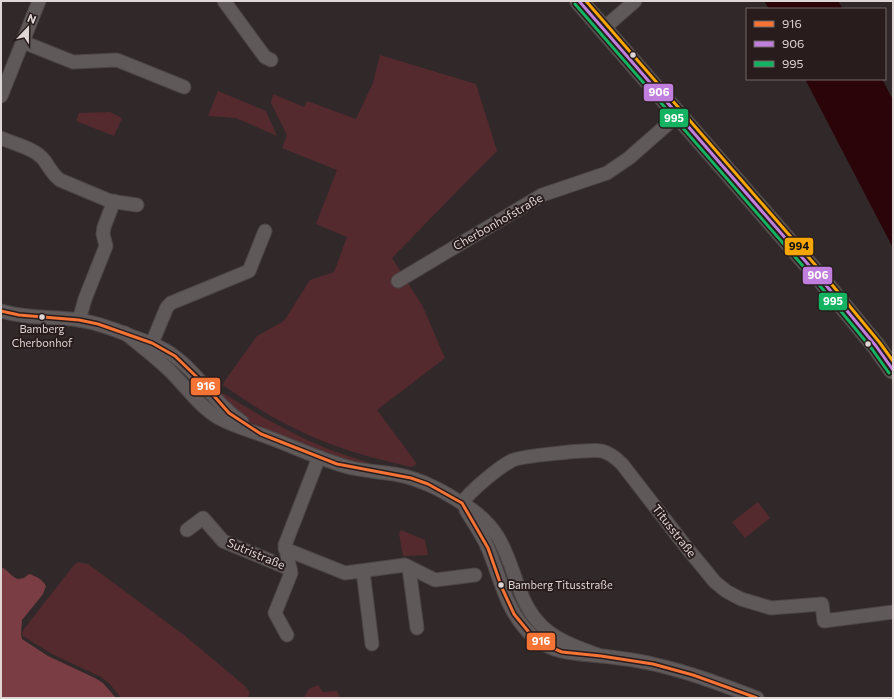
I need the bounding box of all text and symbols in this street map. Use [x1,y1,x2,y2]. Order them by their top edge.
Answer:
north arrow [8,8,48,48]
legend [746,8,886,80]
text: N [26,11,38,26]
text: 916 [782,16,802,30]
text: 906 [782,36,804,50]
unlabelled marker [628,50,638,60]
text: 995 [782,56,804,70]
line badge: 906 [643,83,674,102]
text: 906 [649,85,670,98]
line badge: 995 [659,108,689,128]
text: 995 [664,111,684,124]
street label: Cherbonhofstraße [450,190,545,252]
line badge: 994 [784,237,814,256]
text: 994 [789,239,809,252]
line badge: 906 [802,266,833,285]
text: 906 [808,268,829,281]
line badge: 995 [818,292,848,311]
text: 995 [823,294,843,307]
marker: Bamberg Cherbonhof [37,312,47,322]
place label: Bamberg Cherbonhof [12,322,73,349]
unlabelled marker [863,339,873,349]
line badge: 916 [190,377,221,396]
text: 916 [197,379,215,392]
street label: Titusstraße [650,501,700,559]
street label: Sutristraße [225,535,287,572]
place label: Bamberg Titusstraße [508,578,613,591]
marker: Bamberg Titusstraße [496,580,506,590]
line badge: 916 [526,632,556,651]
text: 916 [532,634,550,647]

